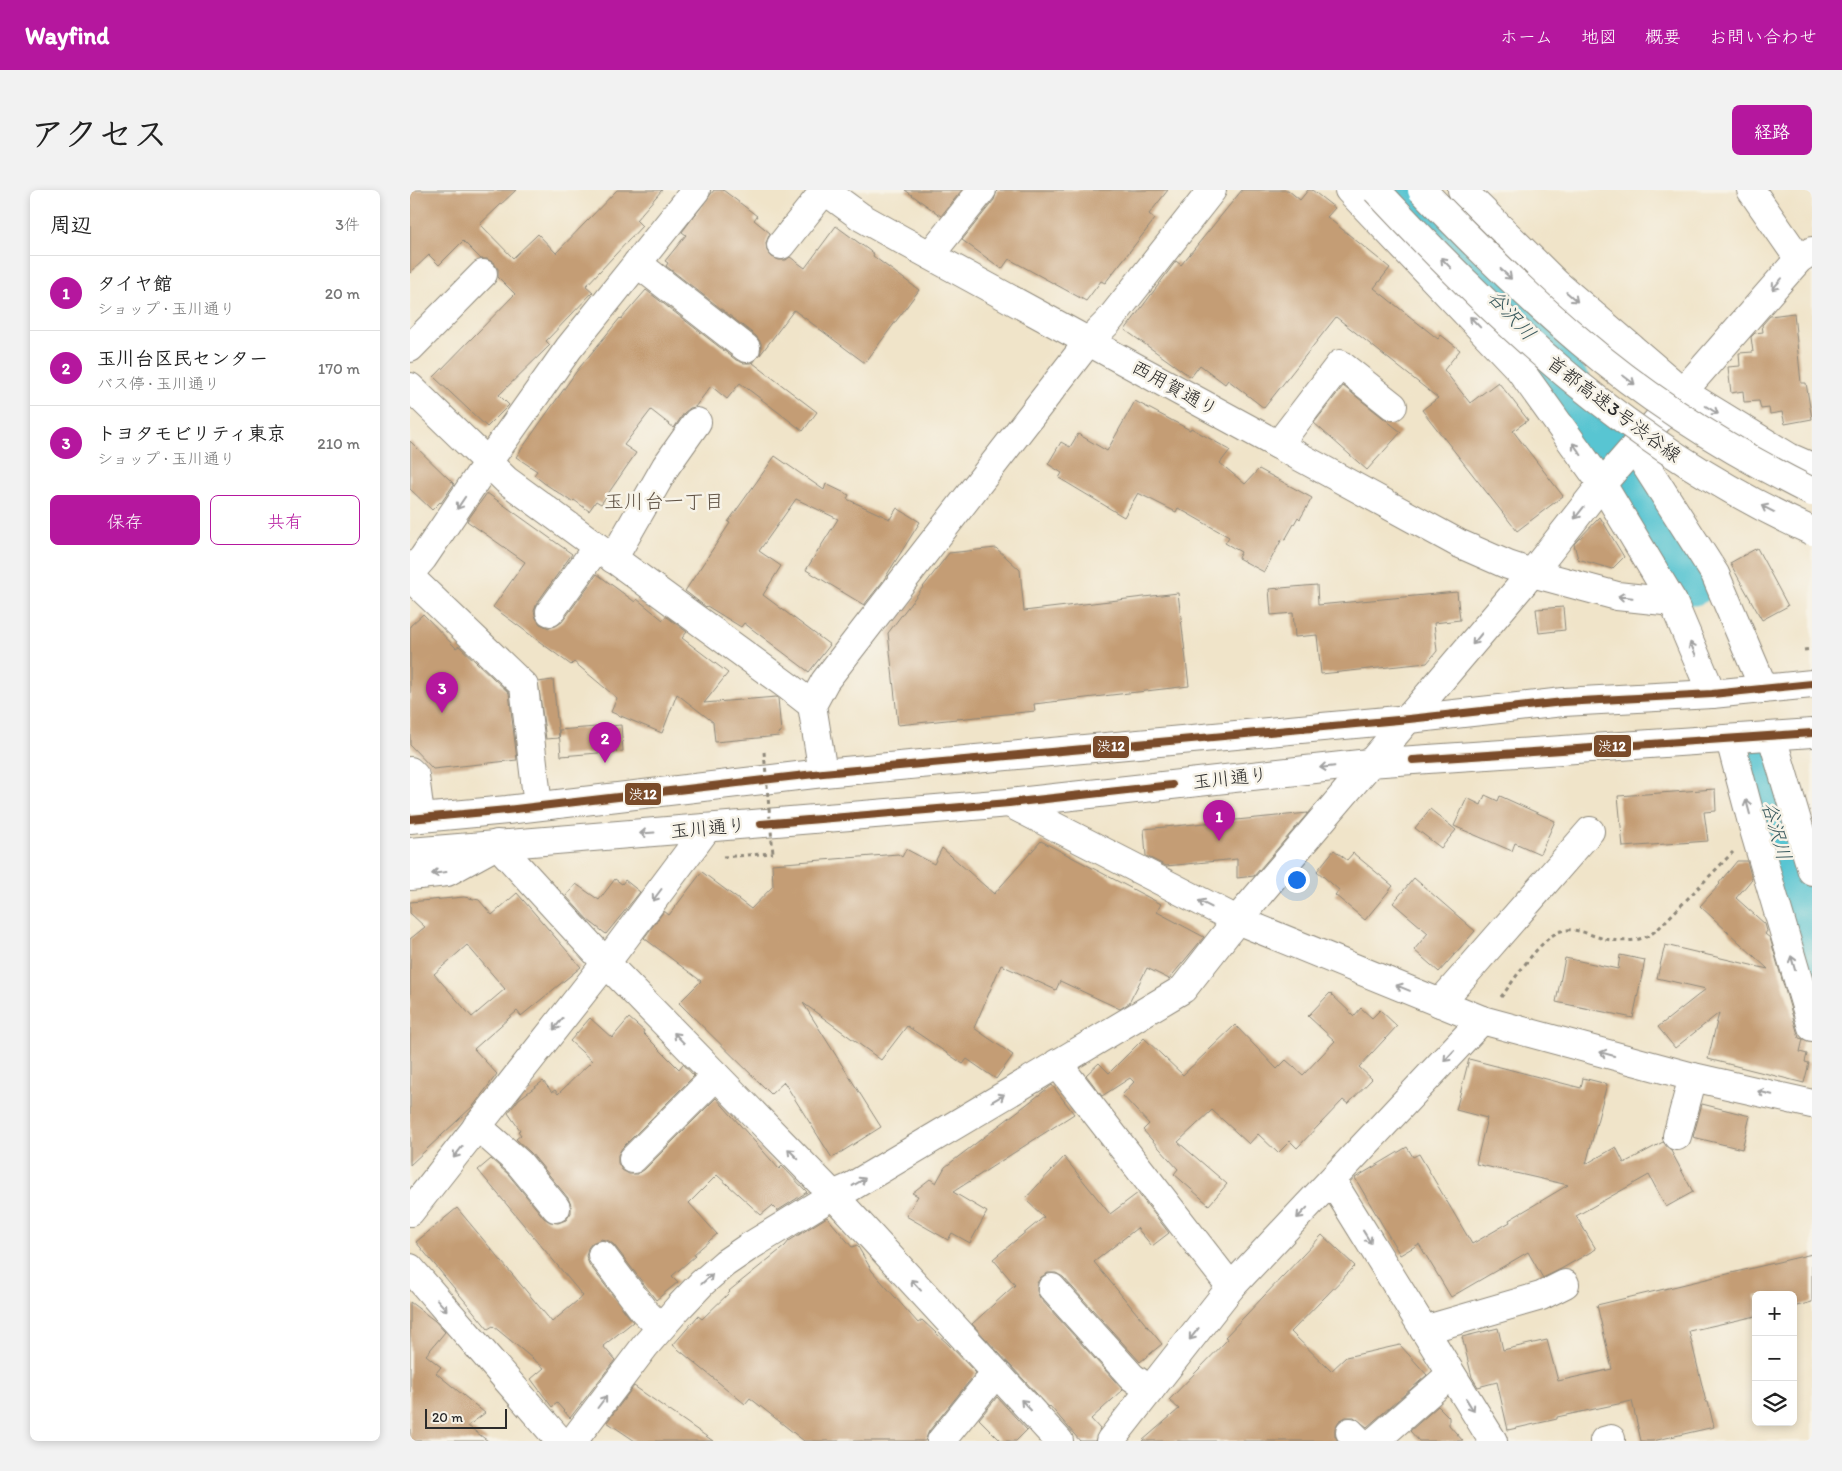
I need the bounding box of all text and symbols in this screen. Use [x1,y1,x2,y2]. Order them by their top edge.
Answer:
text: Wayfind [25,21,109,50]
text: ホーム [1500,26,1553,48]
text: 地図 [1581,26,1617,48]
text: 概要 [1645,26,1681,48]
text: お問い合わせ [1709,26,1817,48]
button: 経路 [1732,105,1812,155]
text: アクセス [30,113,168,155]
text: 周辺 [50,212,92,237]
text: 3件 [335,215,360,234]
one-way arrow [1440,257,1452,270]
one-way arrow [1500,268,1512,280]
text: タイヤ館 [97,272,172,295]
one-way arrow [1771,277,1783,290]
text: 1 [62,284,70,303]
text: 20 m [325,284,360,303]
water label: 谷沢川 [1483,285,1541,345]
one-way arrow [1565,291,1578,302]
text: ショップ · 玉川通り [97,299,235,318]
one-way arrow [1469,316,1481,329]
text: 玉川台区民センター [97,347,268,370]
street label: 首都高速3号渋谷線 [1542,351,1686,467]
street label: 西用賀通り [1128,355,1222,421]
text: 2 [62,359,70,378]
text: 170 m [318,359,360,378]
text: バス停 · 玉川通り [97,374,220,393]
one-way arrow [1622,375,1636,385]
one-way arrow [1705,404,1719,415]
text: トヨタモビリティ東京 [97,422,286,445]
text: 3 [62,434,70,453]
text: 210 m [317,434,360,453]
one-way arrow [1572,442,1582,456]
text: ショップ · 玉川通り [97,449,235,468]
district label: 玉川台一丁目 [604,489,724,513]
button: 保存 [50,495,200,545]
button: 共有 [210,495,360,545]
one-way arrow [456,495,466,509]
one-way arrow [1761,504,1776,513]
one-way arrow [1574,506,1585,519]
one-way arrow [1617,592,1633,602]
one-way arrow [1471,632,1482,645]
one-way arrow [1688,642,1698,657]
pin: 3 [426,672,458,713]
pin: 2 [589,722,621,763]
line badge: 渋12 [1593,734,1632,758]
line badge: 渋12 [1092,735,1130,759]
text: 渋12 [1097,738,1126,755]
text: 渋12 [1598,738,1627,755]
one-way arrow [1319,762,1335,772]
street label: 玉川通り [1191,763,1269,793]
line badge: 渋12 [624,782,662,806]
text: 渋12 [629,786,658,803]
water label: 谷沢川 [1757,799,1797,863]
pin: 1 [1203,800,1235,841]
one-way arrow [1743,800,1752,816]
street label: 玉川通り [669,813,747,843]
one-way arrow [639,828,655,837]
your location [1284,867,1310,893]
one-way arrow [432,868,448,878]
one-way arrow [652,888,662,902]
one-way arrow [1198,899,1213,908]
one-way arrow [1788,956,1798,972]
one-way arrow [1396,983,1411,992]
one-way arrow [553,1017,564,1030]
one-way arrow [673,1032,685,1045]
one-way arrow [1599,1048,1615,1058]
one-way arrow [1443,1049,1455,1062]
one-way arrow [1757,1088,1773,1097]
one-way arrow [990,1093,1004,1103]
one-way arrow [452,1145,463,1158]
one-way arrow [787,1148,799,1160]
one-way arrow [851,1177,865,1187]
one-way arrow [1296,1206,1308,1219]
one-way arrow [1362,1230,1372,1244]
one-way arrow [701,1273,714,1284]
one-way arrow [910,1279,922,1292]
map controls [1752,1291,1797,1426]
button: + [1752,1291,1797,1336]
one-way arrow [436,1298,448,1311]
one-way arrow [1189,1327,1199,1341]
button: − [1752,1336,1797,1381]
button: layers [1752,1381,1797,1426]
one-way arrow [597,1395,607,1409]
one-way arrow [1466,1398,1476,1412]
one-way arrow [1020,1399,1031,1412]
scale bar [425,1406,508,1429]
text: 20 m [432,1409,463,1426]

